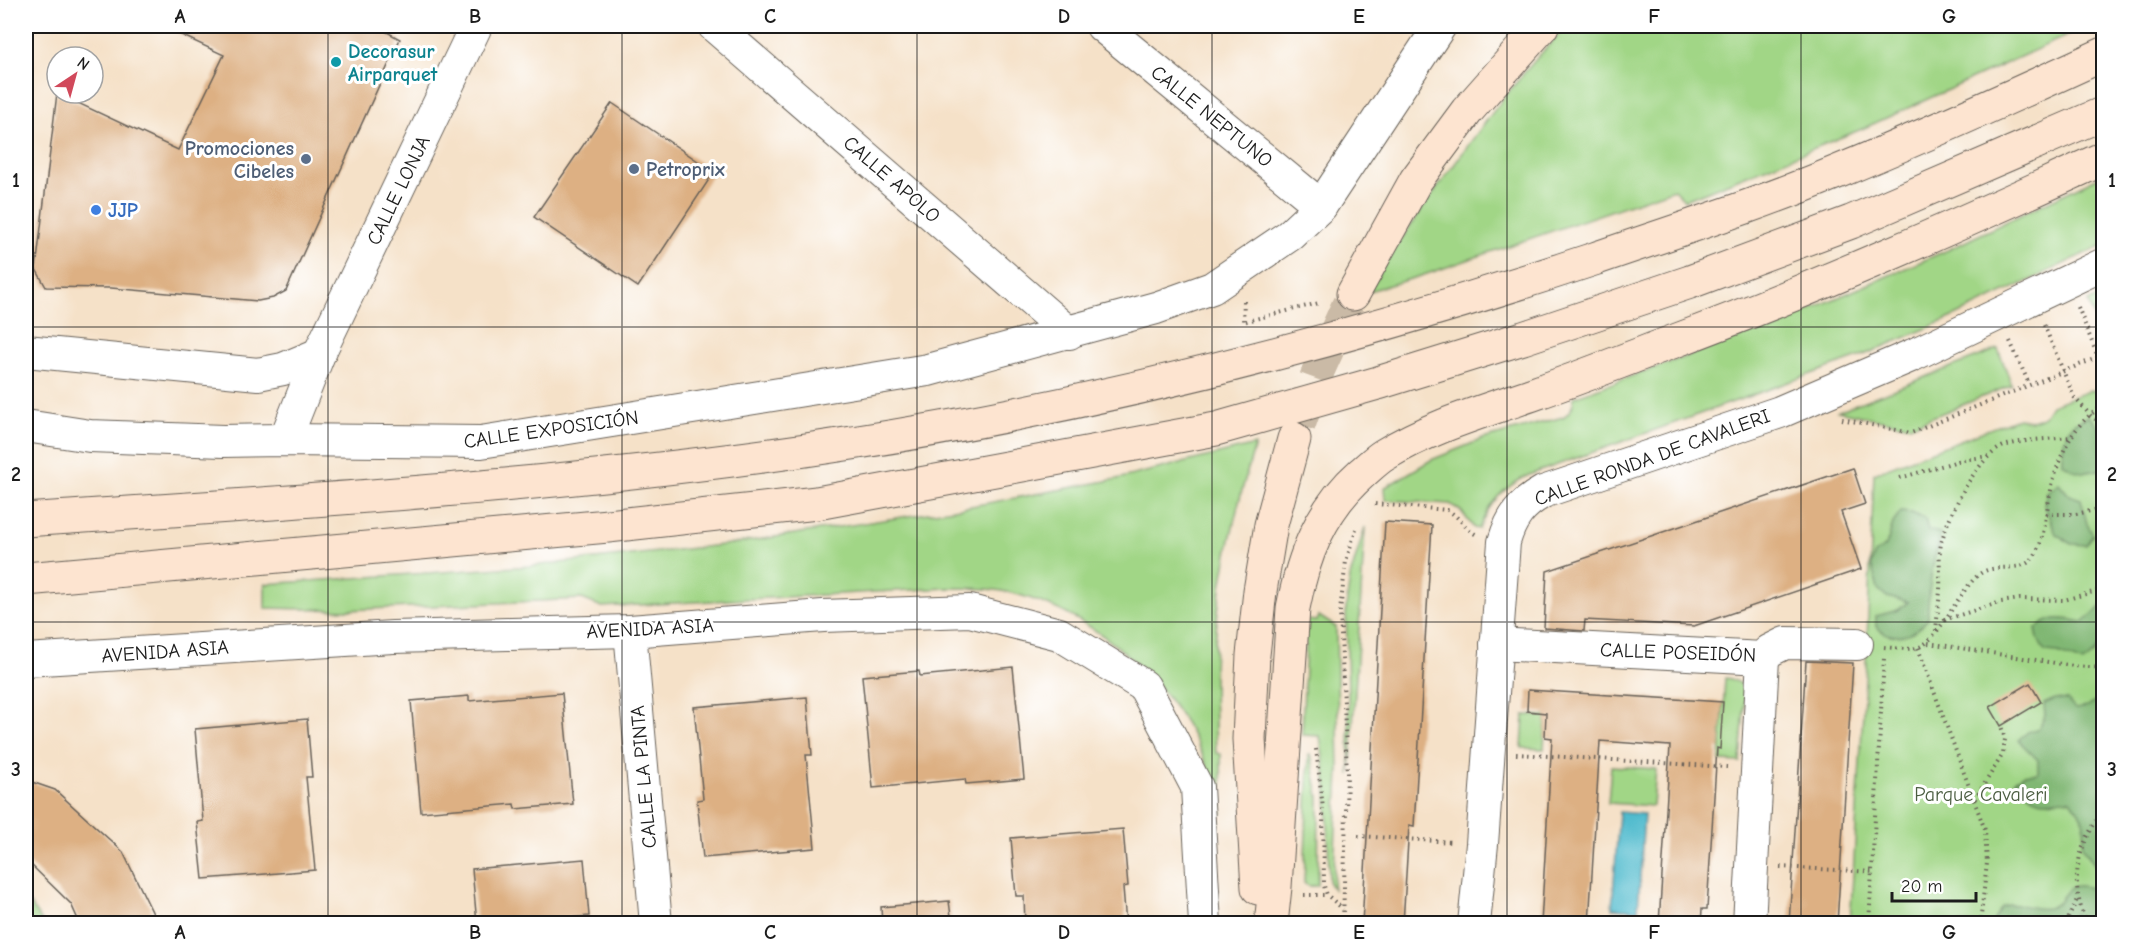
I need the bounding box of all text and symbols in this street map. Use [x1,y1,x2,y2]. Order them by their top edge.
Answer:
text: A [174,5,186,28]
text: B [469,5,481,28]
text: C [764,5,776,28]
text: D [1058,5,1070,28]
text: E [1353,5,1365,28]
text: F [1648,5,1660,28]
text: G [1942,5,1956,28]
place label: Decorasur Airparquet [348,40,438,86]
north arrow [45,45,105,105]
text: N [74,53,93,74]
marker: Decorasur Airparquet [329,55,343,69]
street label: CALLE NEPTUNO [1146,60,1277,172]
street label: CALLE LONJA [362,131,435,249]
street label: CALLE APOLO [839,131,945,228]
place label: Promociones Cibeles [185,137,294,183]
marker: Promociones Cibeles [299,152,313,166]
place label: Petroprix [646,158,725,181]
marker: Petroprix [627,162,641,176]
text: 1 [12,169,20,192]
text: 1 [2108,169,2116,192]
place label: JJP [108,199,138,222]
marker: JJP [89,203,103,217]
street label: CALLE RONDA DE CAVALERI [1531,404,1773,511]
street label: CALLE EXPOSICIÓN [462,405,640,453]
text: 2 [11,463,21,486]
text: 2 [2107,463,2117,486]
street label: AVENIDA ASIA [586,614,715,643]
street label: AVENIDA ASIA [101,636,230,667]
street label: CALLE POSEIDÓN [1600,637,1756,667]
street label: CALLE LA PINTA [626,704,661,849]
text: 3 [11,758,21,781]
text: 3 [2107,758,2117,781]
park label: Parque Cavaleri [1914,783,2048,806]
scale bar [1892,865,1976,903]
text: 20 m [1901,876,1942,897]
text: A [174,921,186,944]
text: B [469,921,481,944]
text: C [764,921,776,944]
text: D [1058,921,1070,944]
text: E [1353,921,1365,944]
text: F [1648,921,1660,944]
text: G [1942,921,1956,944]

